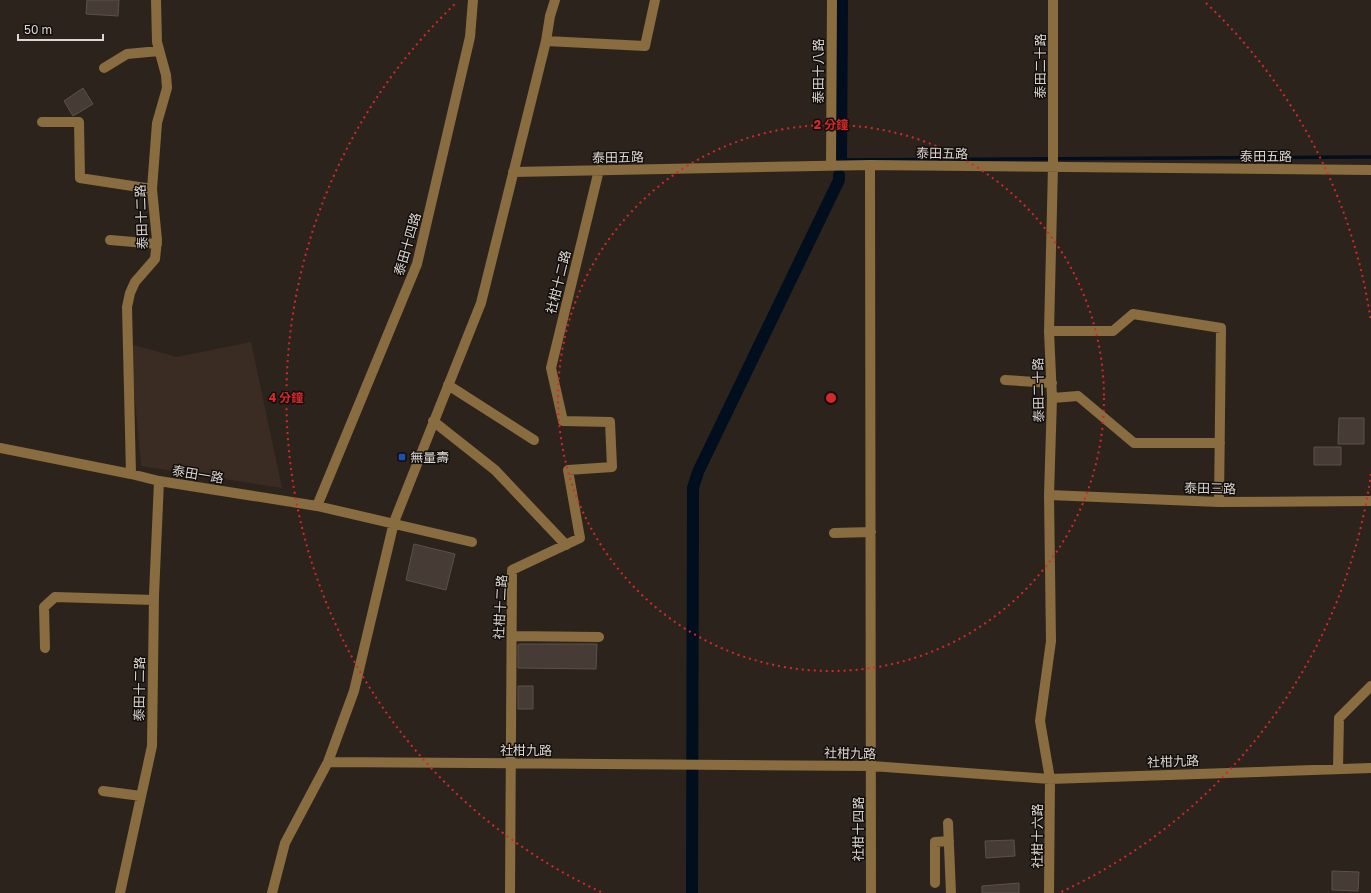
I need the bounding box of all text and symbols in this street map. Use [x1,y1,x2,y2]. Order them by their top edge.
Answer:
scale bar [18,16,103,42]
text: 50 m [24,22,52,37]
street label: 泰田二十路 [1032,33,1048,99]
street label: 泰田十八路 [810,38,826,104]
text: 2 分鐘 [814,117,848,132]
street label: 泰田五路 [916,145,968,161]
street label: 泰田五路 [1240,148,1292,164]
street label: 泰田五路 [592,149,644,165]
street label: 泰田十二路 [132,184,150,250]
street label: 泰田十四路 [390,211,424,277]
street label: 社柑十二路 [542,249,574,315]
street label: 泰田二十路 [1029,357,1047,423]
text: 4 分鐘 [269,390,303,405]
centre of rings [824,391,838,405]
place label: 無量壽 [410,449,449,465]
marker: 無量壽 [397,452,407,462]
street label: 泰田一路 [171,462,225,486]
street label: 泰田三路 [1184,480,1236,496]
street label: 社柑十二路 [490,574,510,640]
street label: 泰田十二路 [130,656,148,722]
street label: 社柑九路 [500,742,552,758]
street label: 社柑九路 [824,745,876,761]
street label: 社柑九路 [1147,752,1199,770]
street label: 社柑十四路 [850,796,866,862]
street label: 社柑十六路 [1029,803,1045,869]

